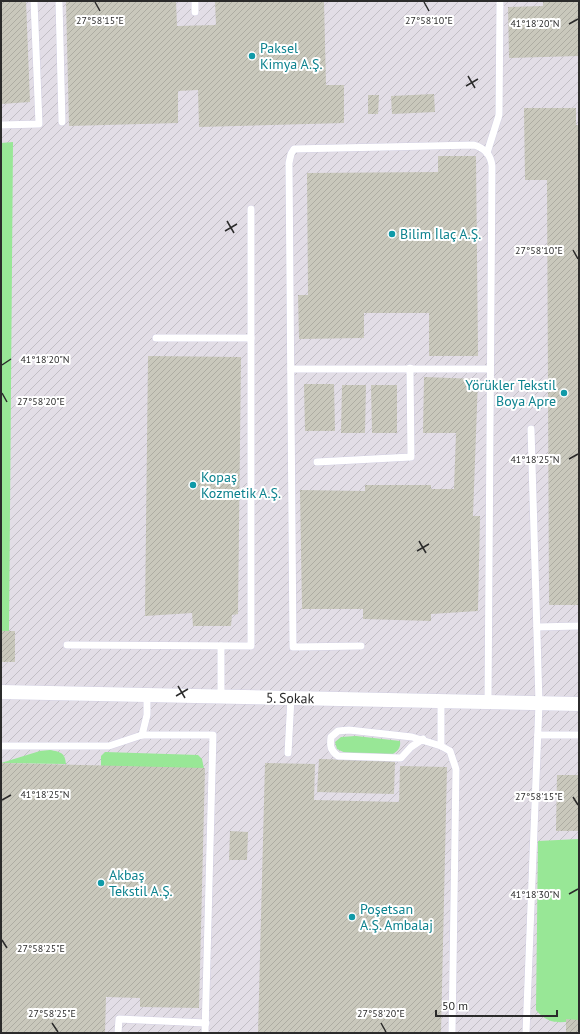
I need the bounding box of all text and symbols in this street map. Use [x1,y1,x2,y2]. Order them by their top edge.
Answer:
text: 27°58'15"E [76,14,124,27]
text: 27°58'10"E [405,14,453,27]
text: 41°18'20"N [510,17,560,30]
place label: Paksel Kimya A.Ş. [260,39,322,73]
marker: Paksel Kimya A.Ş. [247,51,257,61]
place label: Bilim İlaç A.Ş. [400,225,481,243]
marker: Bilim İlaç A.Ş. [387,229,397,239]
text: 27°58'10"E [515,244,563,257]
text: 41°18'20"N [20,353,70,366]
place label: Yörükler Tekstil Boya Apre [465,376,556,410]
marker: Yörükler Tekstil Boya Apre [559,388,569,398]
text: 27°58'20"E [17,395,65,408]
text: 41°18'25"N [510,453,560,466]
place label: Kopaş Kozmetik A.Ş. [201,468,281,502]
marker: Kopaş Kozmetik A.Ş. [188,480,198,490]
street label: 5. Sokak [266,689,315,707]
text: 41°18'25"N [20,788,70,801]
text: 27°58'15"E [515,790,563,803]
place label: Akbaş Tekstil A.Ş. [109,866,173,900]
marker: Akbaş Tekstil A.Ş. [96,878,106,888]
text: 41°18'30"N [510,888,560,901]
place label: Poşetsan A.Ş. Ambalaj [360,900,433,934]
marker: Poşetsan A.Ş. Ambalaj [347,912,357,922]
text: 27°58'25"E [17,942,65,955]
scale bar [436,992,557,1018]
text: 50 m [442,998,468,1013]
text: 27°58'25"E [28,1007,76,1020]
text: 27°58'20"E [357,1007,405,1020]

